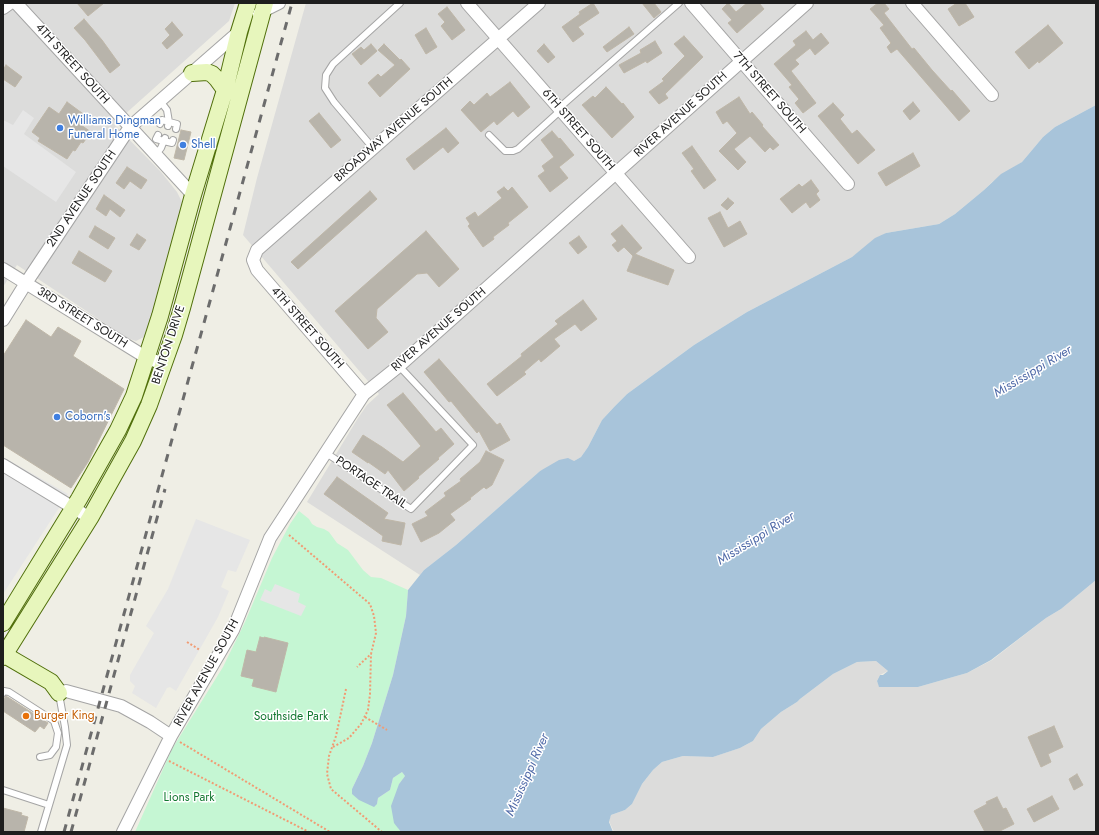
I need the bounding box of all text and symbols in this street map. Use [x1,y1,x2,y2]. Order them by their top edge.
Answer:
street label: 4TH STREET SOUTH [32,21,112,107]
street label: 7TH STREET SOUTH [730,49,808,137]
street label: RIVER AVENUE SOUTH [631,69,731,161]
street label: BROADWAY AVENUE SOUTH [332,75,456,185]
street label: 6TH STREET SOUTH [539,86,617,174]
place label: Williams Dingman Funeral Home [68,114,161,142]
marker: Williams Dingman Funeral Home [55,123,65,133]
place label: Shell [191,138,216,152]
marker: Shell [178,140,188,150]
street label: 2ND AVENUE SOUTH [44,148,120,250]
street label: 3RD STREET SOUTH [34,284,130,352]
street label: 4TH STREET SOUTH [268,284,346,372]
street label: RIVER AVENUE SOUTH [389,285,489,375]
street label: BENTON DRIVE [149,304,189,386]
water label: Mississippi River [991,343,1075,401]
place label: Coborn's [65,410,110,424]
marker: Coborn's [52,412,62,422]
street label: PORTAGE TRAIL [333,454,409,512]
water label: Mississippi River [714,509,798,569]
street label: RIVER AVENUE SOUTH [171,617,243,729]
place label: Burger King [34,709,95,723]
park label: Southside Park [254,710,328,724]
marker: Burger King [21,711,31,721]
water label: Mississippi River [503,731,553,819]
park label: Lions Park [163,791,215,805]

